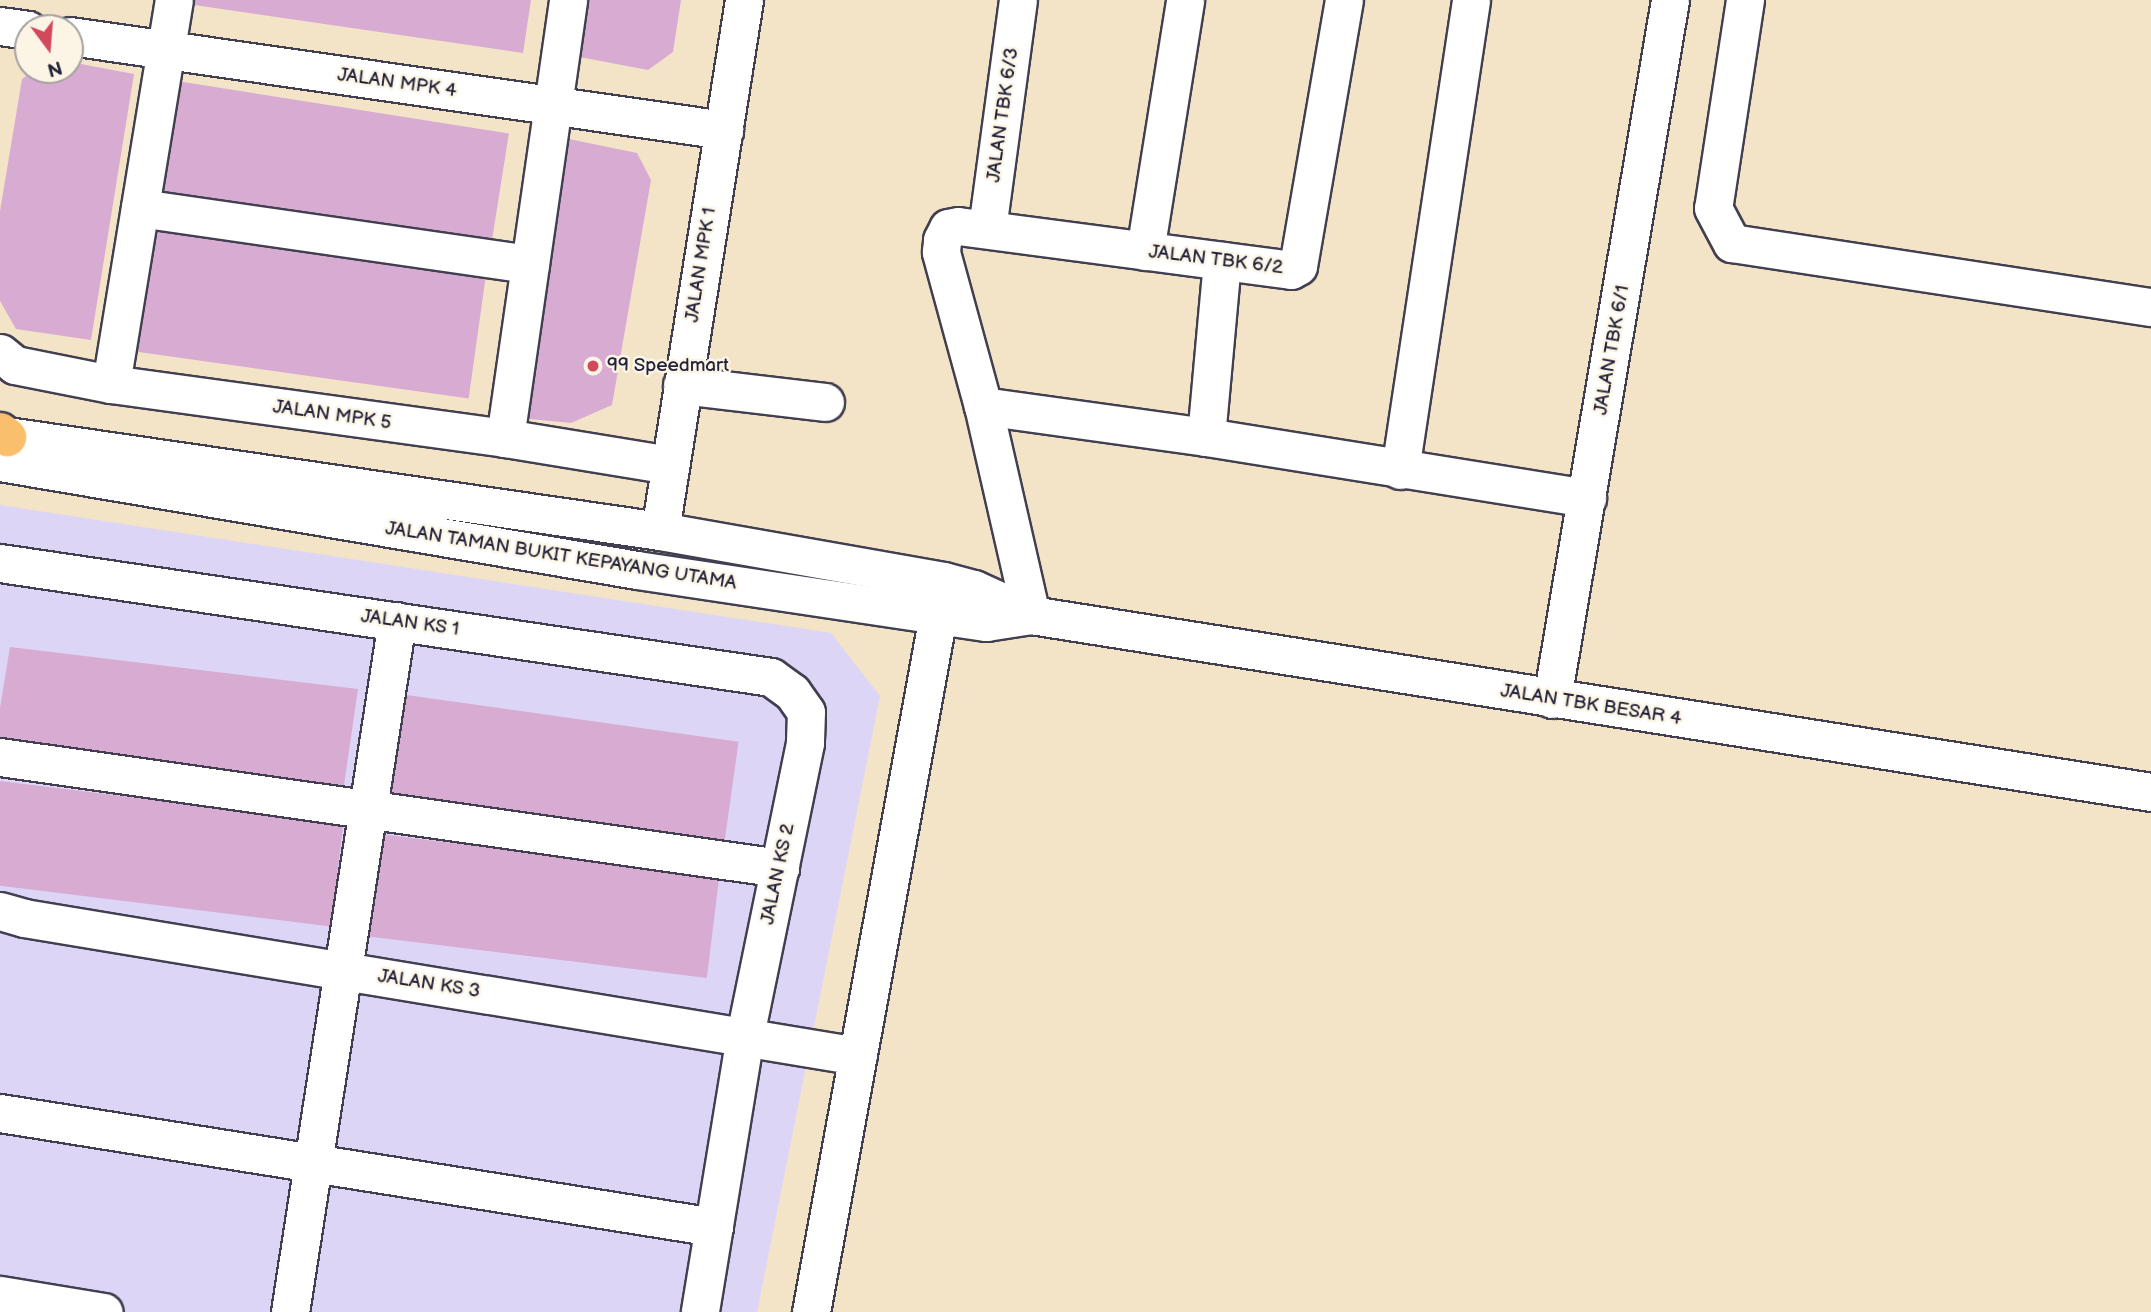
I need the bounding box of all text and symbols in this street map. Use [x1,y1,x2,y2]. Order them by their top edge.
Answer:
north arrow [14,14,84,84]
street label: JALAN TBK 6/3 [982,46,1024,184]
text: N [44,55,64,81]
street label: JALAN MPK 4 [336,63,458,103]
street label: JALAN MPK 1 [681,206,721,324]
street label: JALAN TBK 6/2 [1147,240,1285,280]
street label: JALAN TBK 6/1 [1589,283,1635,417]
place label: 99 Speedmart [607,355,729,377]
marker: 99 Speedmart [585,358,601,374]
street label: JALAN MPK 5 [271,395,393,435]
street label: JALAN TAMAN BUKIT KEPAYANG UTAMA [384,517,738,595]
street label: JALAN KS 1 [359,605,461,641]
street label: JALAN TBK BESAR 4 [1499,679,1683,731]
street label: JALAN KS 2 [756,821,800,927]
street label: JALAN KS 3 [376,965,482,1003]

